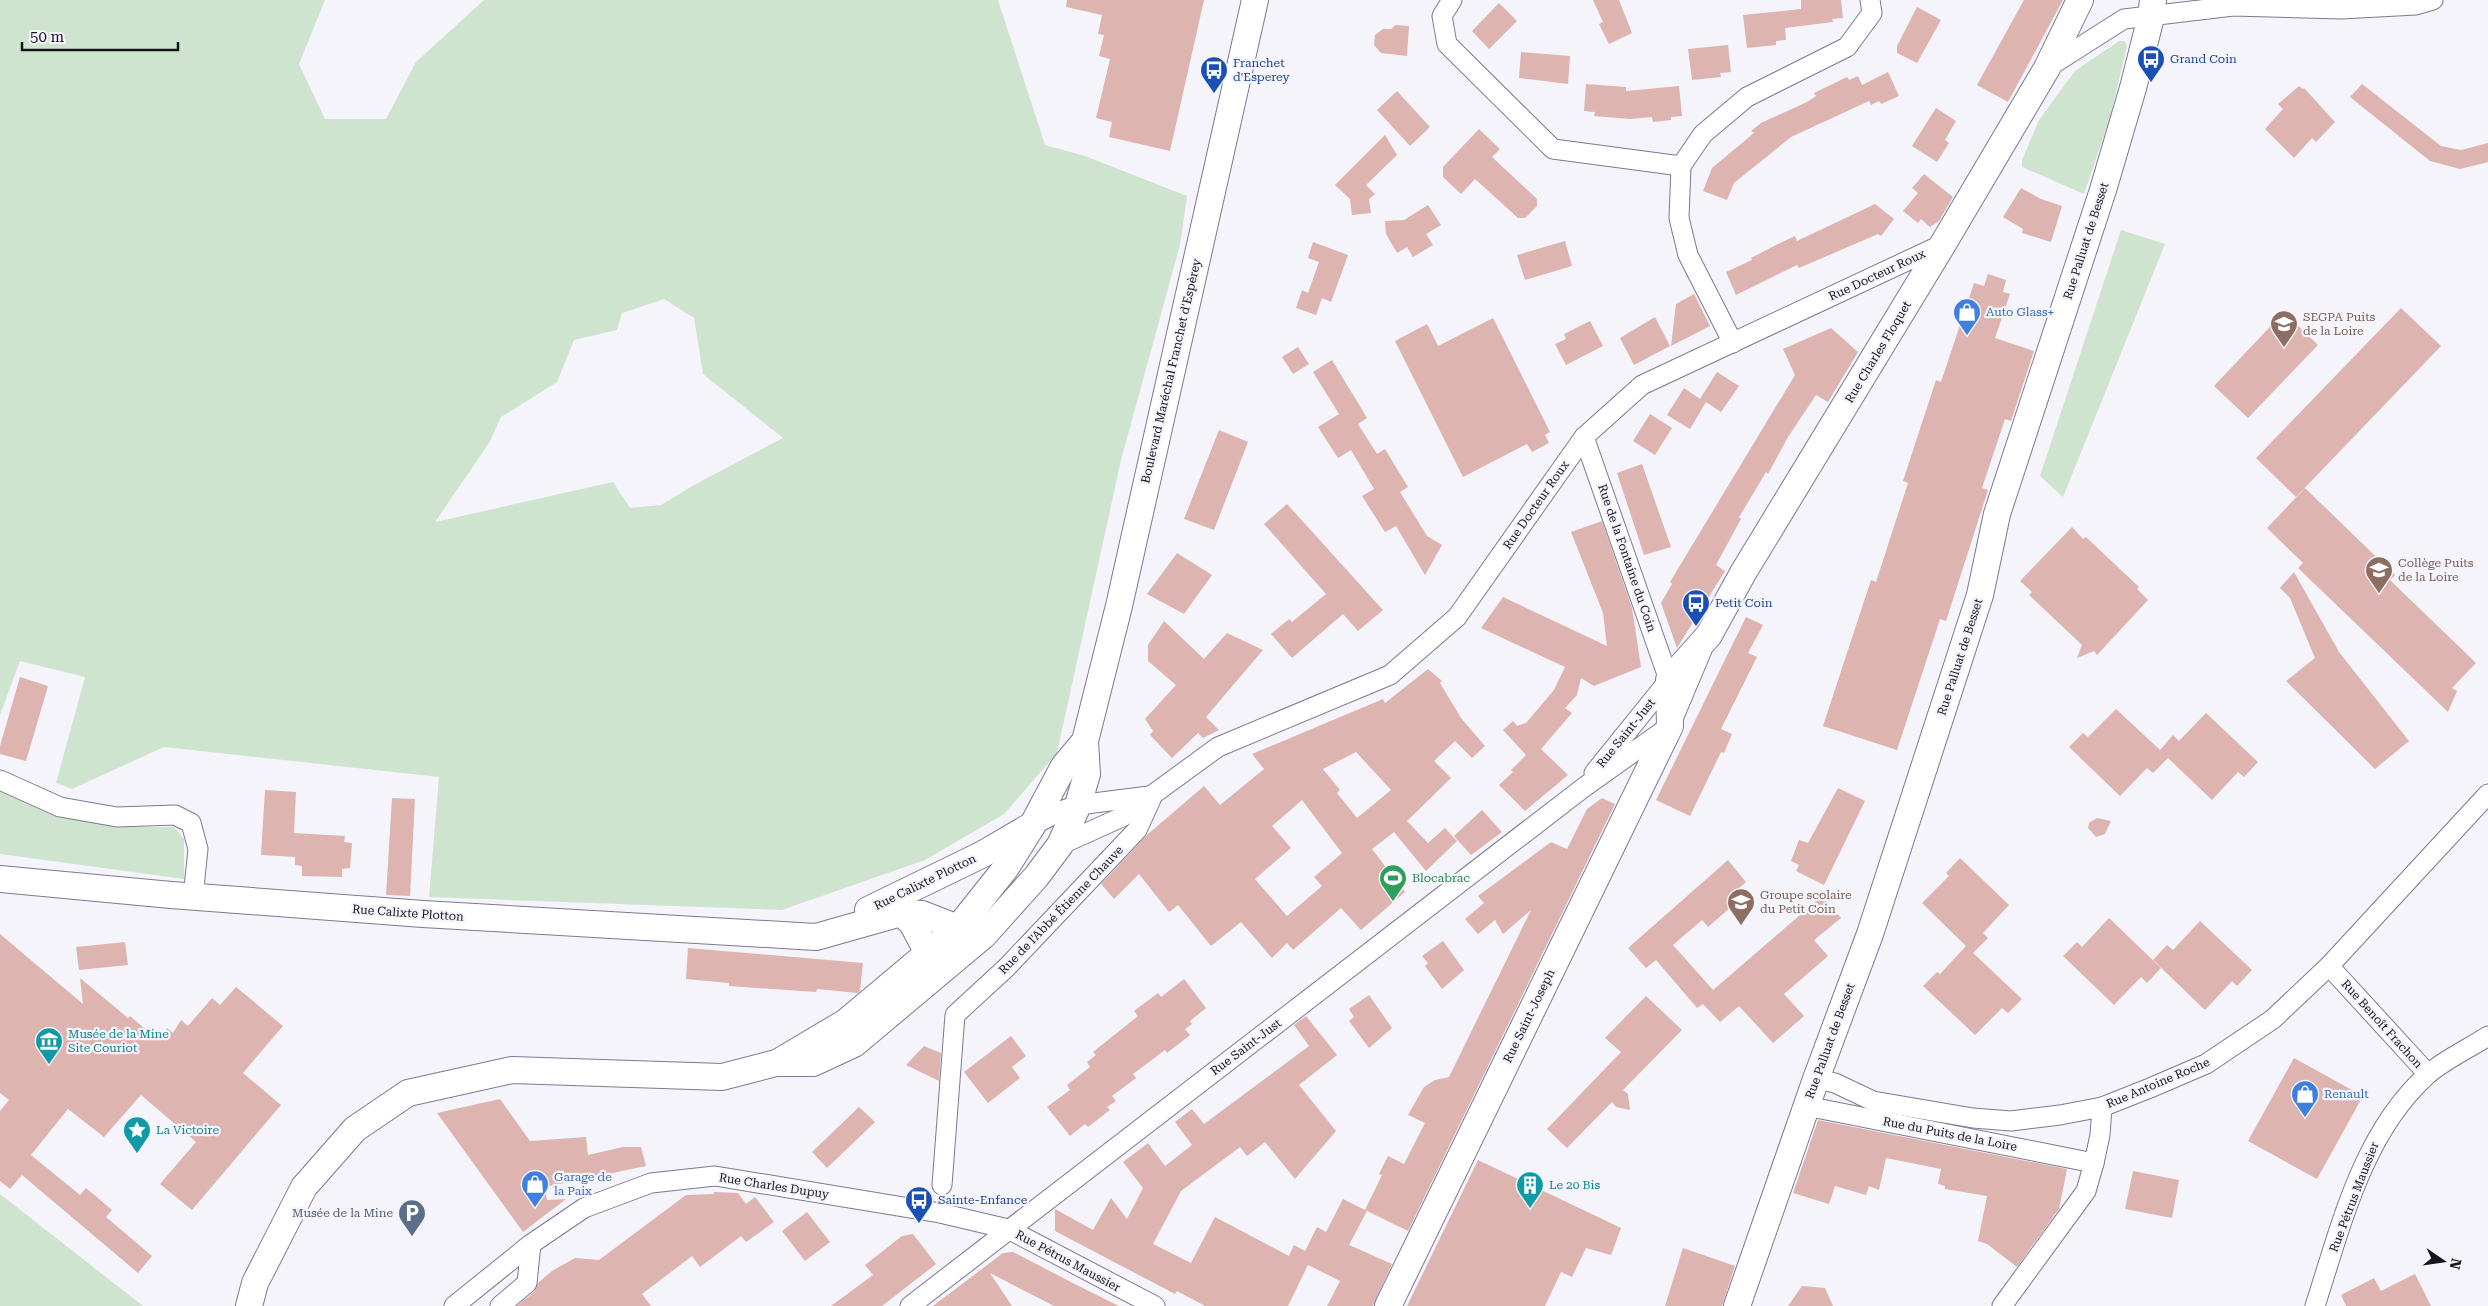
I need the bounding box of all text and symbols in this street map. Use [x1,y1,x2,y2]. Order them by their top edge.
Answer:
scale bar [22,20,179,52]
text: 50 m [30,28,65,46]
bus stop icon: Grand Coin [2136,44,2166,83]
place label: Grand Coin [2170,52,2237,66]
bus stop icon: Franchet d'Esperey [1199,55,1229,94]
place label: Franchet d'Esperey [1233,56,1291,84]
street label: Rue Palluat de Besset [2060,180,2112,301]
street label: Rue Docteur Roux [1826,246,1928,304]
street label: Boulevard Maréchal Franchet d'Espèrey [1138,256,1204,485]
shop icon: Auto Glass+ [1952,297,1982,336]
street label: Rue Charles Floquet [1842,298,1914,406]
place label: Auto Glass+ [1986,305,2054,319]
school or university icon: SEGPA Puits de la Loire [2269,309,2299,348]
place label: SEGPA Puits de la Loire [2303,310,2376,338]
street label: Rue Docteur Roux [1500,458,1572,552]
street label: Rue de la Fontaine du Coin [1595,482,1659,634]
school or university icon: Collège Puits de la Loire [2364,555,2394,594]
place label: Collège Puits de la Loire [2398,556,2474,584]
bus stop icon: Petit Coin [1681,588,1711,627]
place label: Petit Coin [1715,596,1773,610]
street label: Rue Palluat de Besset [1934,596,1986,717]
street label: Rue Saint-Just [1594,695,1658,770]
street label: Rue de l'Abbé Étienne Chauve [996,843,1126,977]
street label: Rue Calixte Plotton [872,851,979,913]
sports icon: Blocabrac [1378,863,1408,902]
place label: Blocabrac [1412,871,1470,885]
school or university icon: Groupe scolaire du Petit Coin [1726,887,1756,926]
place label: Groupe scolaire du Petit Coin [1760,888,1852,916]
street label: Rue Calixte Plotton [352,902,465,924]
street label: Rue Saint-Joseph [1500,967,1558,1065]
street label: Rue Benoît Frachon [2339,977,2426,1071]
street label: Rue Palluat de Besset [1803,981,1858,1101]
street label: Rue Saint-Just [1208,1016,1284,1078]
museum icon: Musée de la Mine Site Couriot [34,1026,64,1065]
place label: Musée de la Mine Site Couriot [68,1027,169,1055]
street label: Rue Antoine Roche [2104,1055,2212,1111]
shop icon: Renault [2290,1079,2320,1118]
place label: Renault [2324,1087,2369,1101]
street label: Rue du Puits de la Loire [1882,1114,2019,1154]
place icon: La Victoire [122,1115,152,1154]
place label: La Victoire [156,1123,219,1137]
street label: Rue Pétrus Maussier [2327,1140,2381,1254]
shop icon: Garage de la Paix [520,1169,550,1208]
place label: Garage de la Paix [554,1170,612,1198]
street label: Rue Charles Dupuy [718,1170,831,1202]
building icon: Le 20 Bis [1515,1170,1545,1209]
place label: Le 20 Bis [1549,1178,1601,1192]
bus stop icon: Sainte-Enfance [904,1185,934,1224]
place label: Sainte-Enfance [938,1193,1028,1207]
parking icon: Musée de la Mine [397,1198,427,1237]
place label: Musée de la Mine [292,1206,393,1220]
street label: Rue Pétrus Maussier [1013,1227,1123,1295]
north arrow [2418,1236,2468,1286]
text: N [2447,1257,2465,1271]

